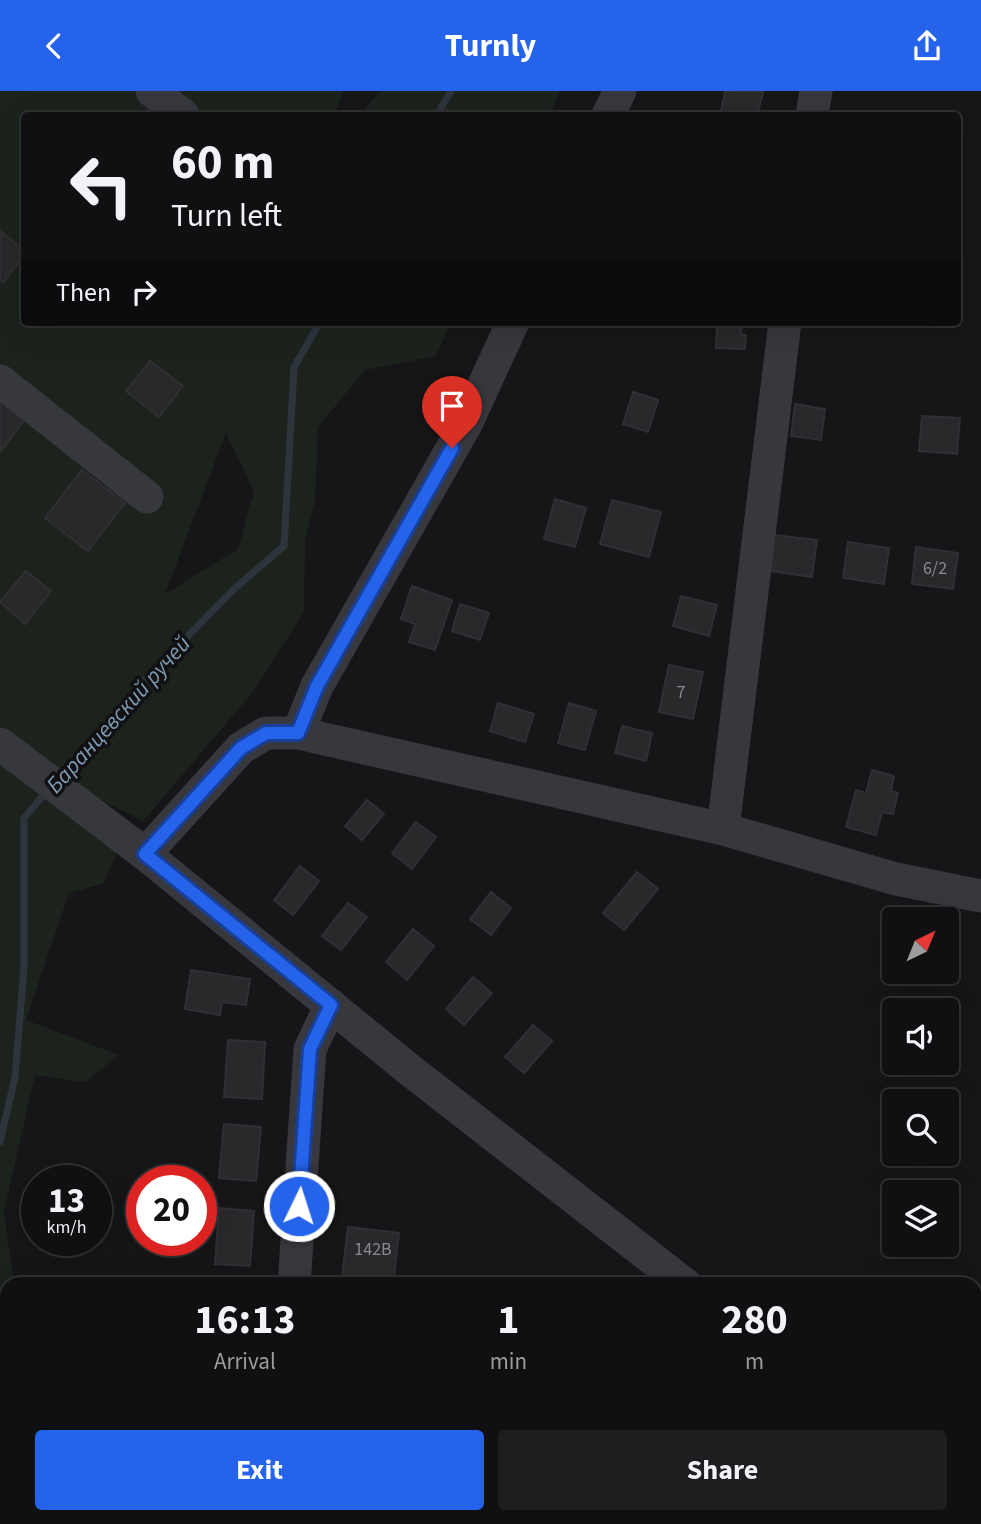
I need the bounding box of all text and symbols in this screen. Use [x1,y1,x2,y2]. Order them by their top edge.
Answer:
text: Turnly [445,23,536,69]
icon: back [35,27,73,65]
icon: share [908,27,946,65]
text: 60 m [171,128,275,198]
icon: left [56,140,147,231]
text: Turn left [171,193,282,239]
icon: right [125,273,163,311]
text: Then [56,274,111,311]
pin [422,376,482,448]
icon: arrive [433,387,471,425]
house number: 6/2 [923,556,947,581]
water label: Баранцевский ручей [39,628,198,800]
house number: 7 [677,680,686,705]
north arrow [882,907,959,983]
map controls [882,907,959,1257]
button: sound [882,998,959,1075]
button: search [882,1089,959,1166]
speed limit sign: 20 [126,1165,217,1256]
position arrow [262,1169,336,1243]
text: 13 [48,1176,85,1226]
button: layers [882,1180,959,1257]
text: km/h [47,1215,86,1240]
house number: 142В [354,1237,392,1262]
text: 16:13 [194,1290,296,1350]
text: 1 [497,1290,519,1350]
text: 280 [721,1290,788,1350]
text: Arrival [214,1345,276,1378]
text: min [490,1345,527,1378]
text: m [745,1345,764,1378]
button: Exit [35,1430,484,1510]
button: Share [498,1430,947,1510]

